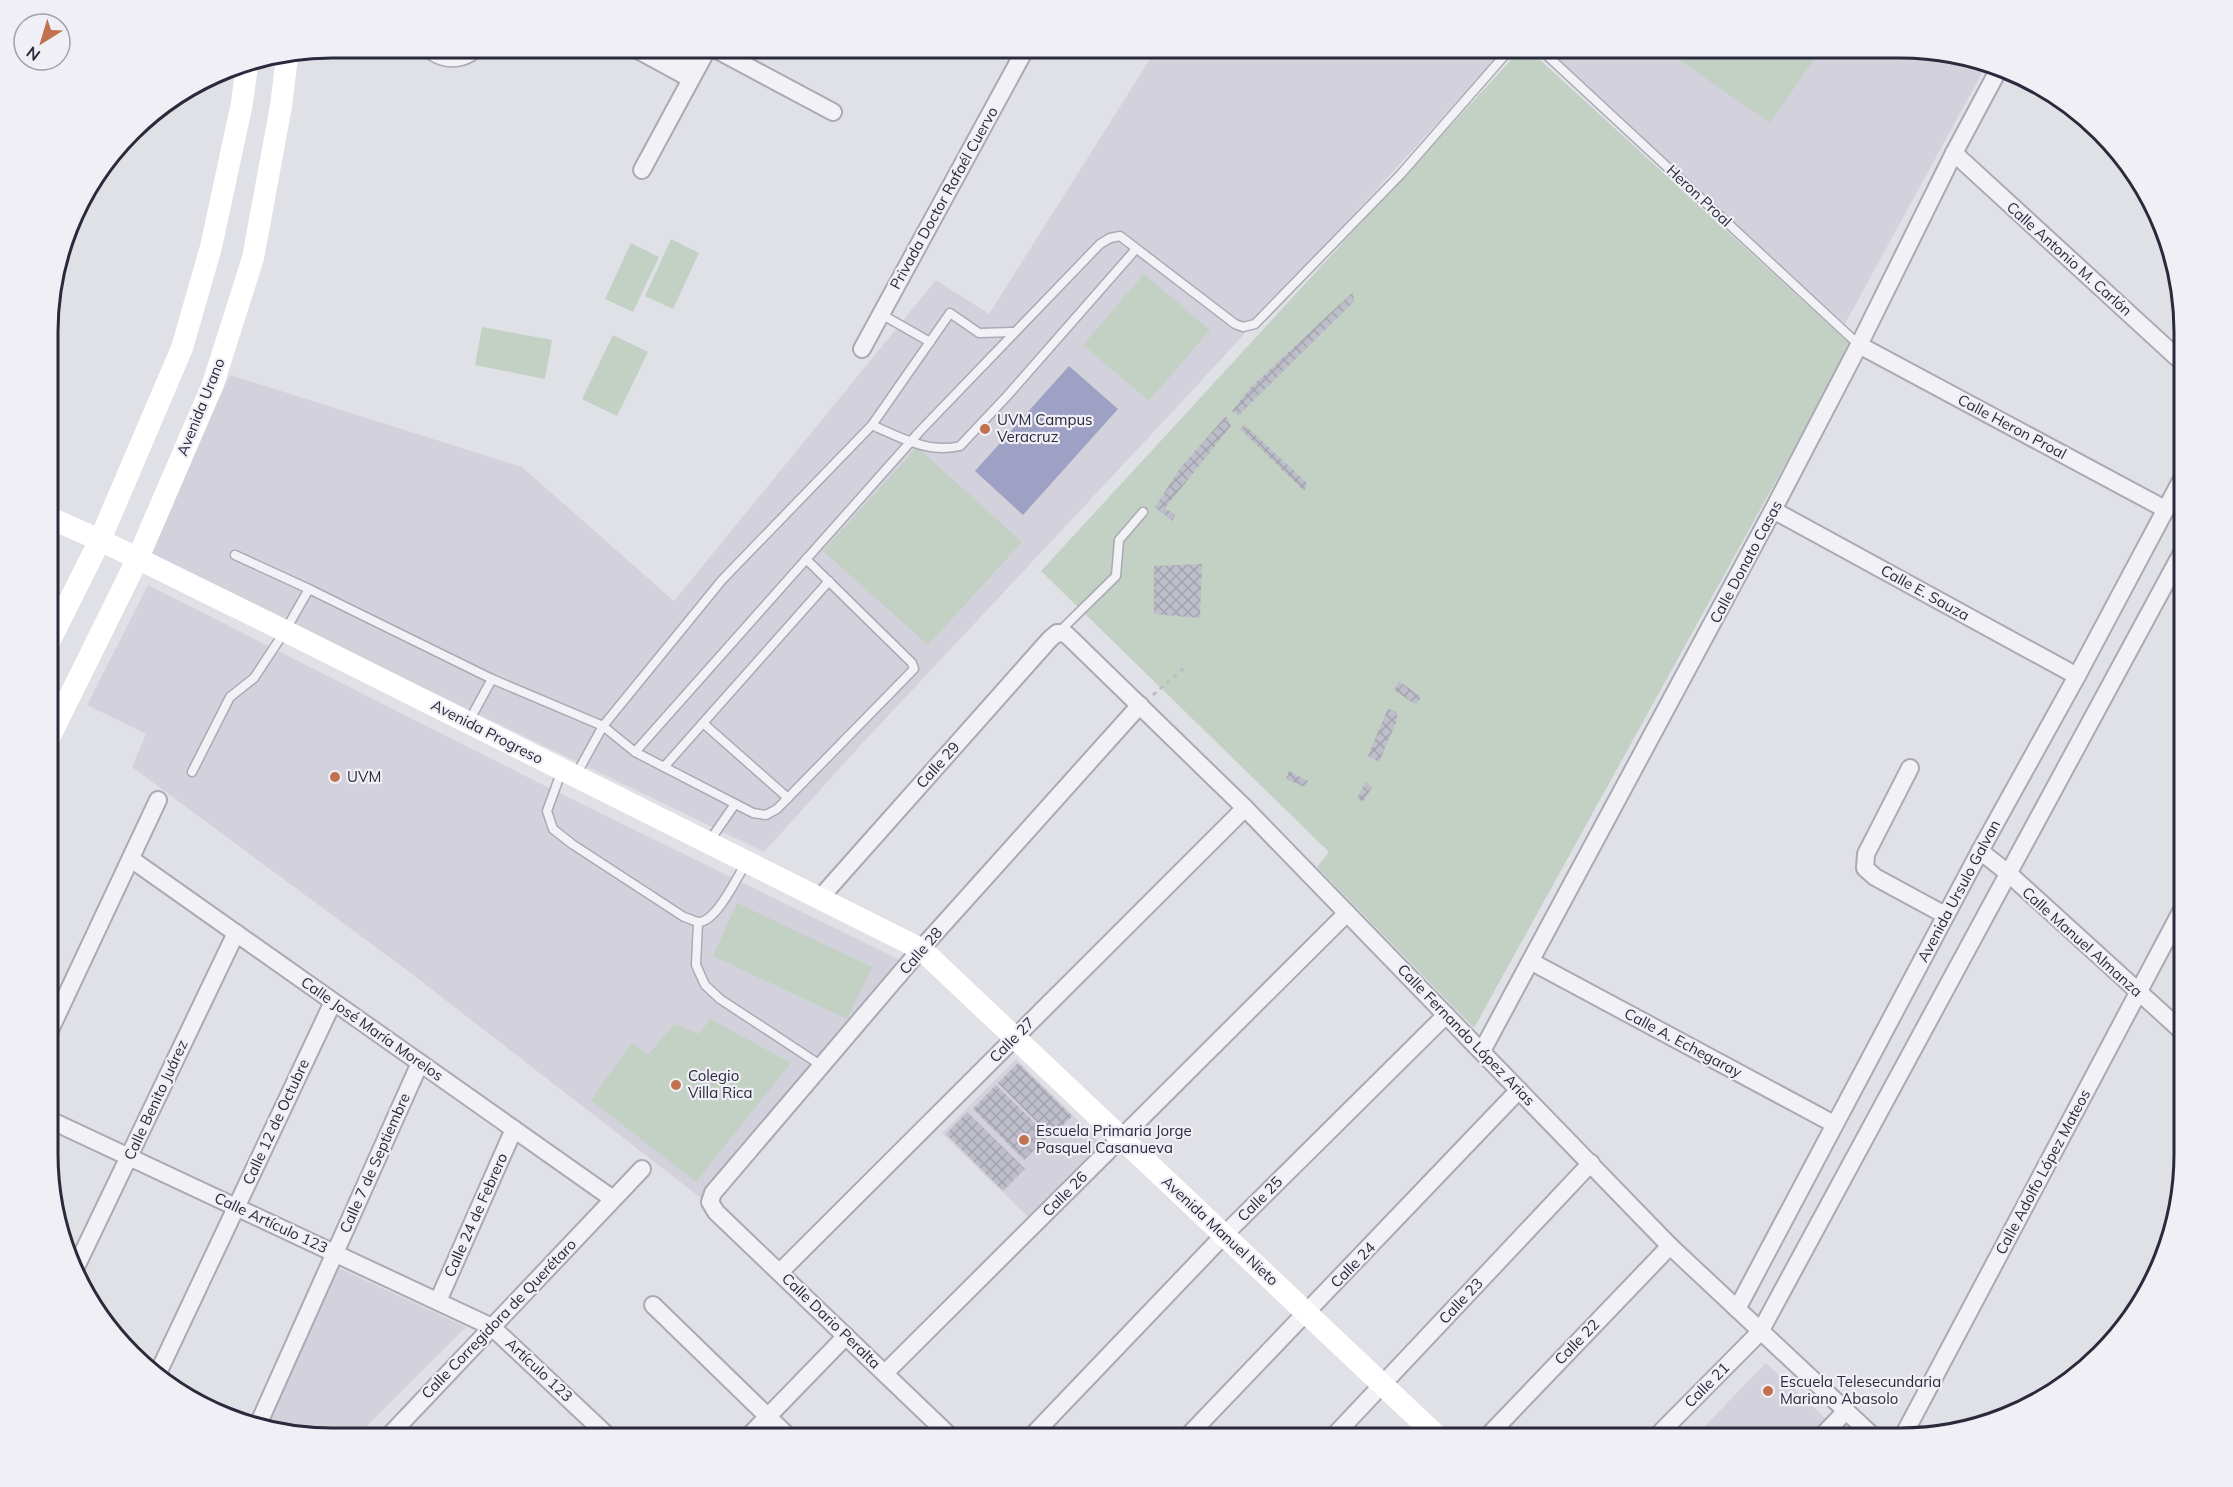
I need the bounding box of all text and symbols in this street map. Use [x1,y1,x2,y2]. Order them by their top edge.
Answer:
north arrow [12,12,72,72]
text: N [22,42,44,66]
street label: Privada Doctor Rafaél Cuervo [885,103,1002,292]
street label: Heron Proal [1663,161,1736,231]
street label: Calle Antonio M. Carlón [2003,197,2136,320]
street label: Avenida Urano [172,355,229,458]
street label: Calle Heron Proal [1955,390,2070,463]
place label: UVM Campus Veracruz [997,410,1093,446]
marker: UVM Campus Veracruz [978,422,992,436]
street label: Calle Donato Casas [1705,497,1786,626]
street label: Calle E. Sauza [1878,560,1973,625]
street label: Avenida Progreso [428,695,546,768]
street label: Calle 29 [912,737,964,792]
place label: UVM [347,767,381,786]
marker: UVM [328,770,342,784]
street label: Avenida Ursulo Galvan [1913,816,2004,965]
street label: Calle Manuel Almanza [2018,883,2146,1001]
street label: Calle 28 [895,923,946,978]
street label: Calle Fernando López Arias [1394,960,1539,1110]
street label: Calle José María Morelos [297,972,447,1085]
street label: Calle A. Echegaray [1621,1004,1745,1082]
street label: Calle 27 [985,1013,1038,1066]
street label: Calle Benito Juárez [119,1036,192,1163]
street label: Calle 12 de Octubre [238,1056,313,1188]
place label: Colegio Villa Rica [688,1066,752,1102]
marker: Colegio Villa Rica [669,1078,683,1092]
street label: Calle Adolfo López Mateos [1991,1086,2094,1258]
street label: Calle 7 de Septiembre [335,1090,414,1236]
place label: Escuela Primaria Jorge Pasquel Casanueva [1036,1121,1192,1157]
marker: Escuela Primaria Jorge Pasquel Casanueva [1017,1133,1031,1147]
street label: Calle 24 de Febrero [440,1150,511,1280]
street label: Calle 26 [1038,1167,1091,1220]
street label: Avenida Manuel Nieto [1158,1172,1283,1290]
street label: Calle 25 [1233,1172,1286,1225]
street label: Calle Artículo 123 [211,1188,331,1257]
street label: Calle Corregidora de Querétaro [417,1235,580,1403]
street label: Calle 24 [1326,1238,1379,1291]
street label: Calle Dario Peralta [778,1269,885,1373]
street label: Calle 23 [1435,1274,1487,1328]
street label: Calle 22 [1550,1315,1603,1368]
street label: Artículo 123 [502,1334,577,1406]
street label: Calle 21 [1680,1358,1733,1411]
place label: Escuela Telesecundaria Mariano Abasolo [1780,1372,1941,1408]
marker: Escuela Telesecundaria Mariano Abasolo [1761,1384,1775,1398]

